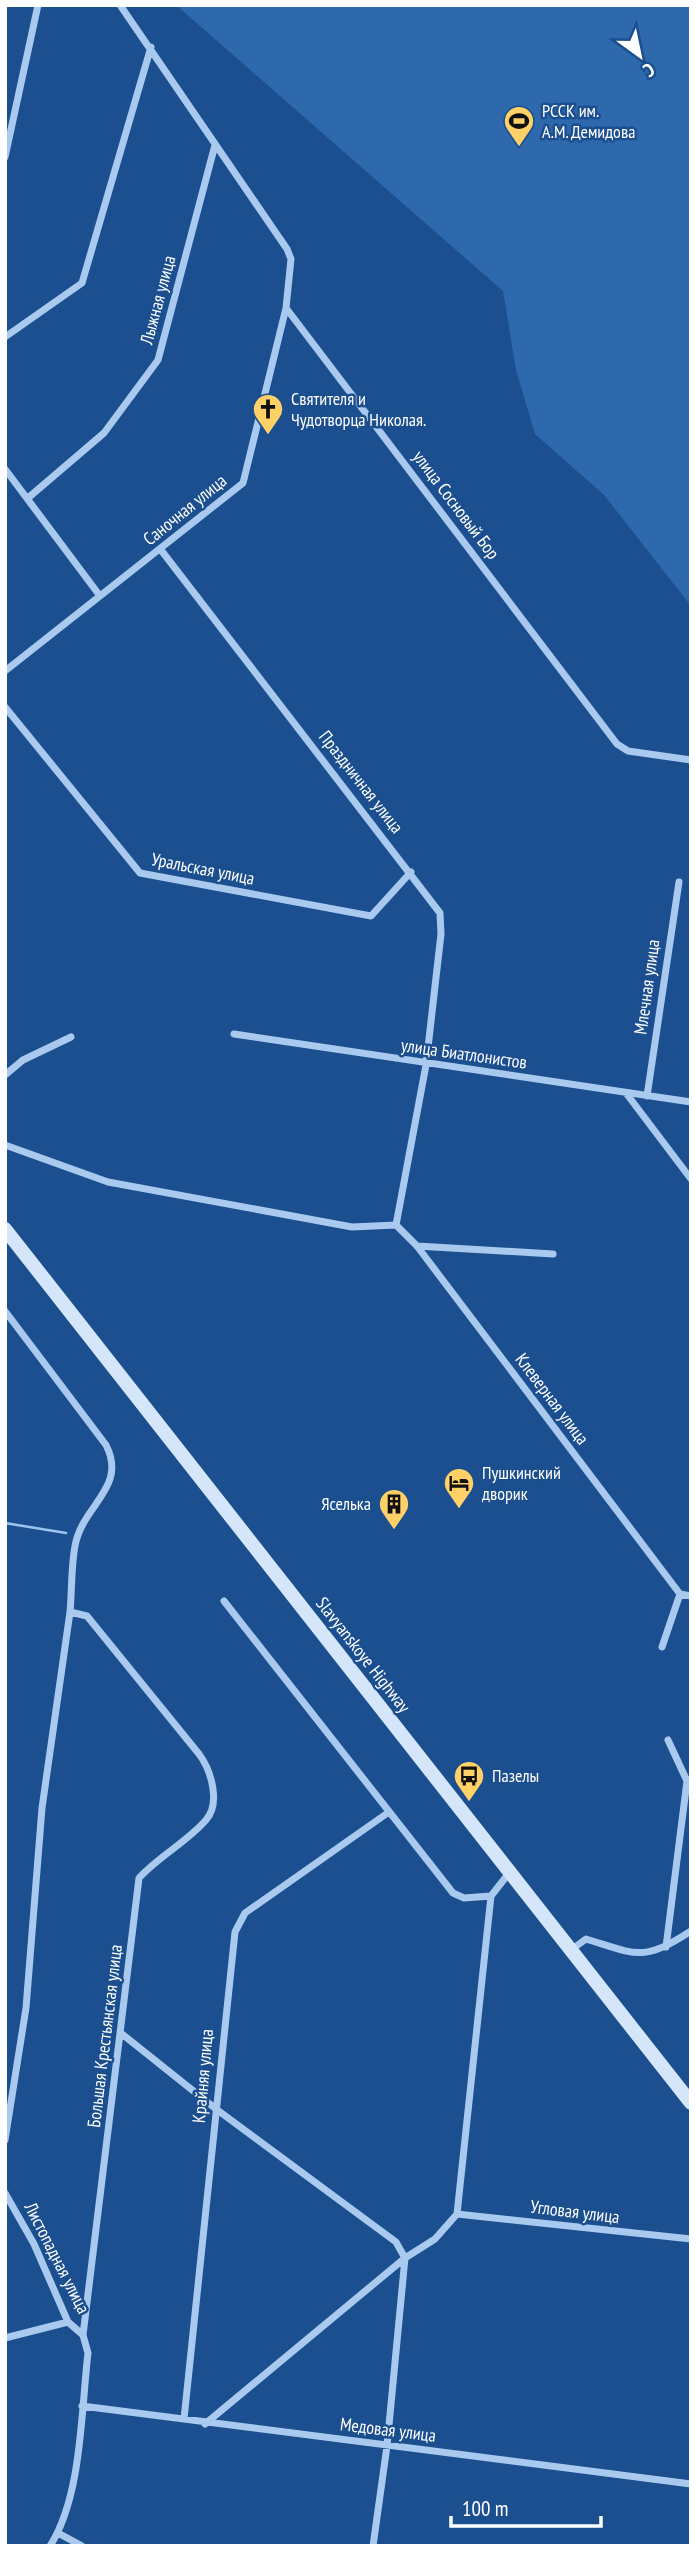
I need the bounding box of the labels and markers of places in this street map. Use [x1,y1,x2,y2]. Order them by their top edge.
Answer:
place label: РССК им. А.М. Демидова [542,99,635,143]
sports icon: РССК им. А.М. Демидова [502,104,536,148]
place label: Святителя и Чудотворца Николая. [291,387,426,431]
church icon: Святителя и Чудотворца Николая. [251,392,285,436]
place label: Пушкинский дворик [482,1461,561,1505]
hotel icon: Пушкинский дворик [442,1466,476,1510]
building icon: Яселька [377,1487,411,1531]
place label: Яселька [321,1492,371,1515]
bus stop icon: Пазелы [452,1759,486,1803]
place label: Пазелы [492,1764,539,1787]

